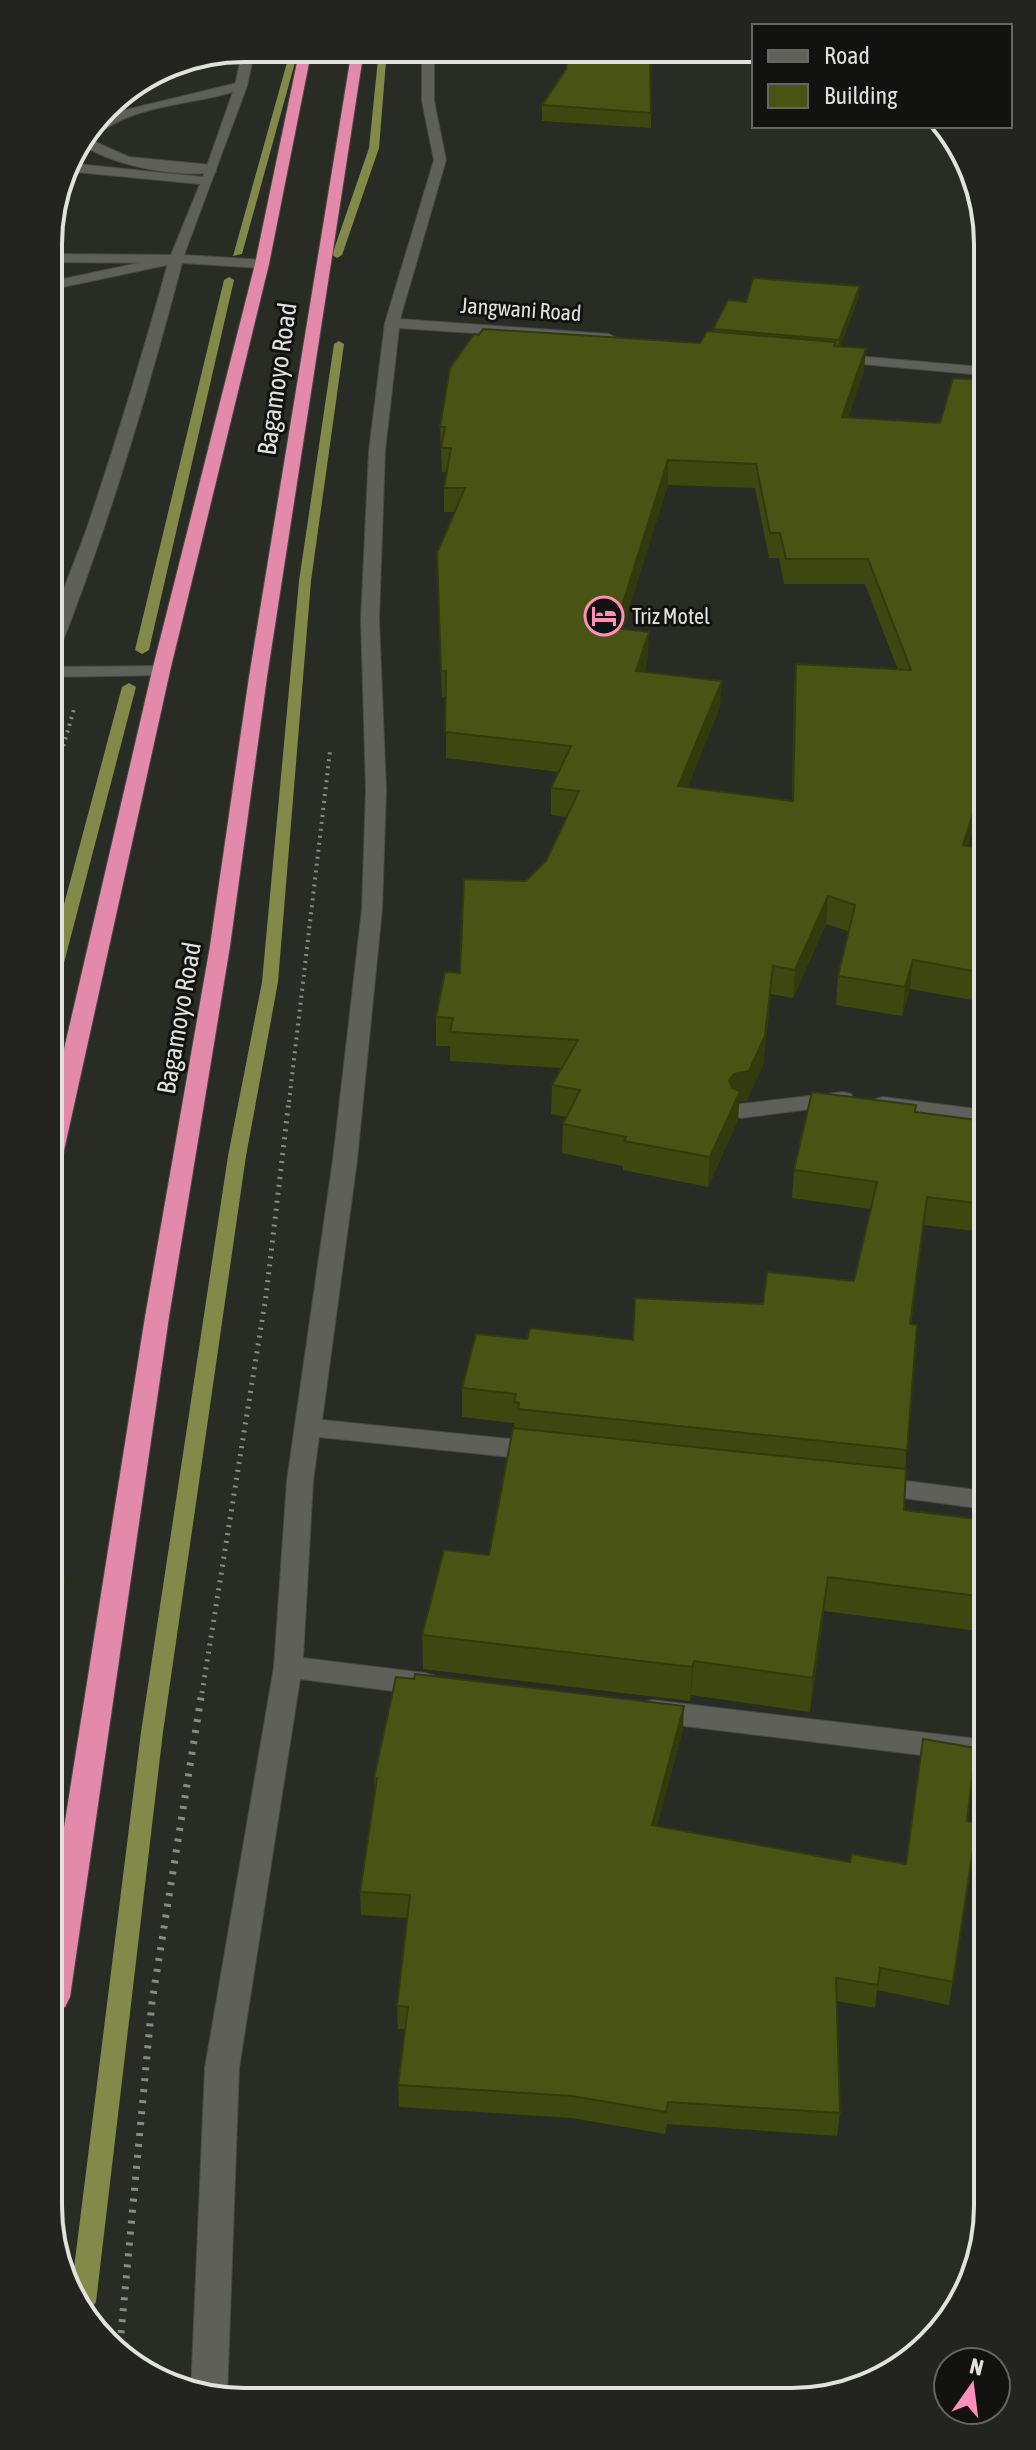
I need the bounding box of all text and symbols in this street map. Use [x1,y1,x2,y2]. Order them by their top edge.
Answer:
legend [752,24,1012,128]
text: Road [824,42,870,69]
text: Building [824,82,898,109]
street label: Jangwani Road [460,292,582,326]
street label: Bagamoyo Road [251,301,303,457]
hotel icon: Triz Motel [583,595,625,637]
place label: Triz Motel [632,603,710,629]
street label: Bagamoyo Road [151,940,207,1096]
north arrow [932,2346,1012,2426]
text: N [967,2352,986,2381]

